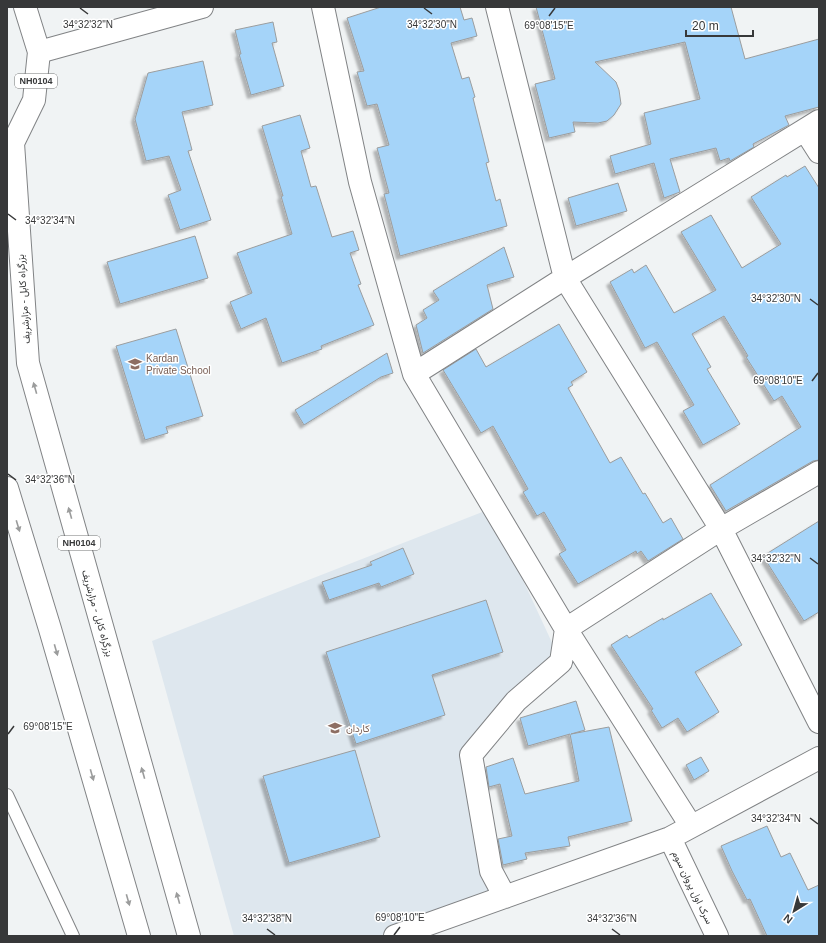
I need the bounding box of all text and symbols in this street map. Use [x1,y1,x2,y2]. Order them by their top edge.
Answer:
scale bar [686,12,753,38]
text: 34°32'32"N [63,19,113,30]
text: 34°32'30"N [407,19,457,30]
text: 20 m [692,19,719,33]
text: 69°08'15"E [524,20,574,31]
road number: NH0104 [15,74,57,88]
text: 34°32'34"N [25,215,75,226]
street label: بزرگراه کابل - مزارشریف [15,254,33,344]
text: 34°32'30"N [751,293,801,304]
place label: Kardan Private School [146,353,210,376]
school or university icon: Kardan Private School [127,356,143,372]
text: 69°08'10"E [753,375,803,386]
one-way arrow [32,382,38,394]
text: 34°32'36"N [25,474,75,485]
one-way arrow [67,507,73,519]
one-way arrow [16,520,22,532]
road number: NH0104 [58,536,100,550]
text: 34°32'32"N [751,553,801,564]
street label: بزرگراه کابل - مزارشریف [79,568,115,658]
one-way arrow [53,644,59,656]
school or university icon: کاردان [327,720,343,736]
text: 69°08'15"E [23,721,73,732]
place label: کاردان [346,723,370,735]
one-way arrow [140,767,146,779]
one-way arrow [89,769,95,781]
text: 34°32'34"N [751,813,801,824]
street label: سرک اول پروان سوم [668,849,715,927]
north arrow [774,891,814,931]
one-way arrow [175,892,181,904]
one-way arrow [125,894,131,906]
text: 69°08'10"E [375,912,425,923]
text: N [781,912,795,926]
text: 34°32'38"N [242,913,292,924]
text: 34°32'36"N [587,913,637,924]

